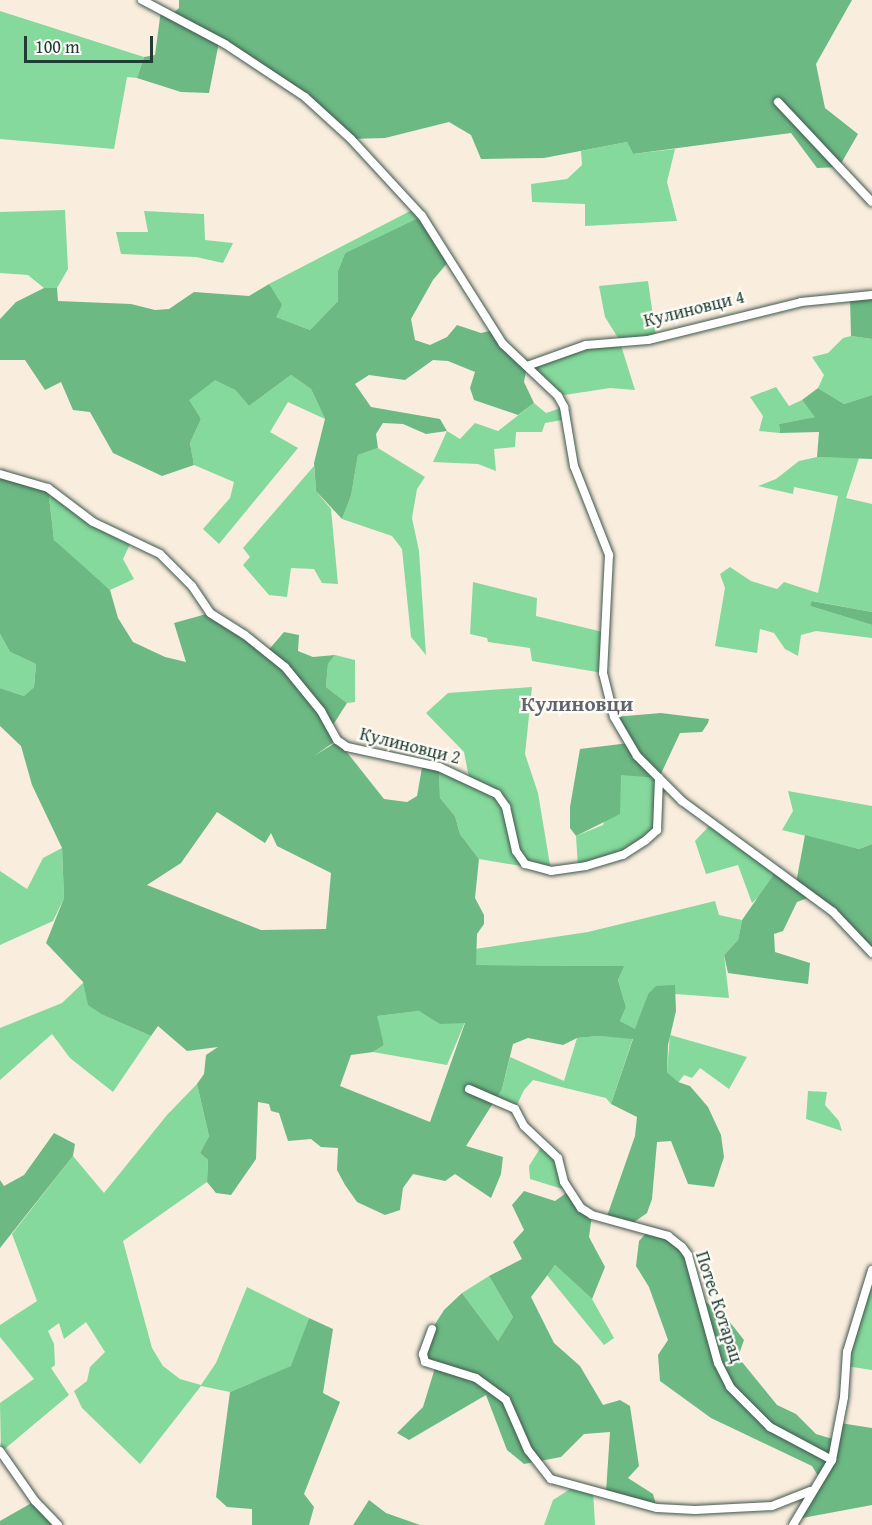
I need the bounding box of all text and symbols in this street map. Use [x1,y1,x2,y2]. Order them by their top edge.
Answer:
scale bar [27,24,156,62]
text: 100 m [35,33,80,60]
street label: Кулиновци 4 [642,286,746,332]
district label: Кулиновци [521,691,633,717]
street label: Кулиновци 2 [358,723,462,769]
street label: Потес Котарац [691,1249,747,1365]

